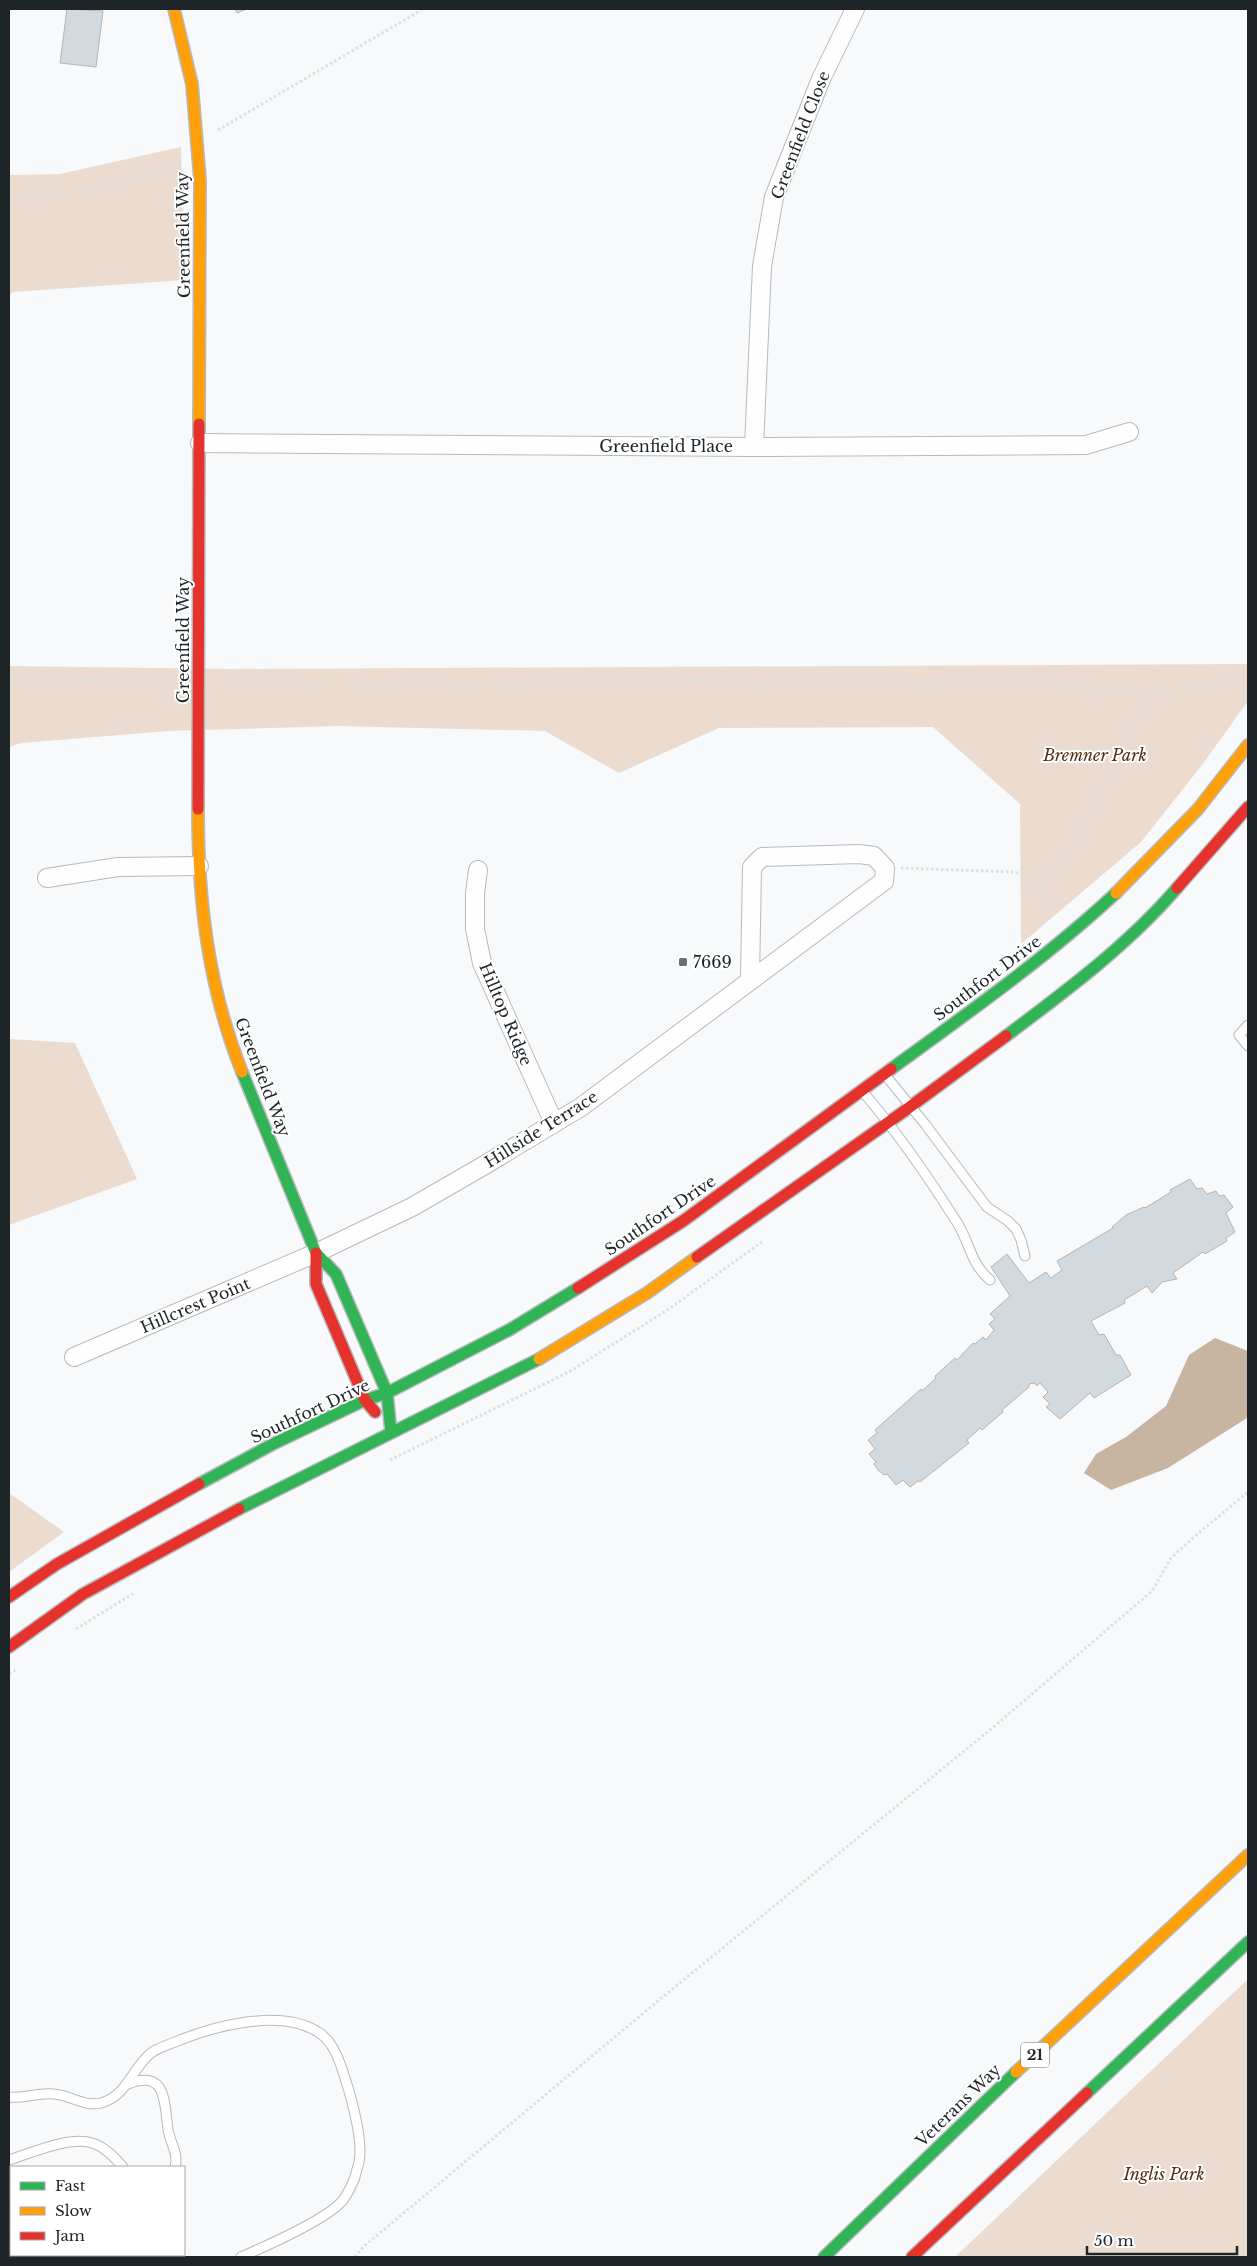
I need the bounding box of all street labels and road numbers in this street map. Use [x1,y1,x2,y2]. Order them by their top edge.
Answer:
street label: Greenfield Close [766,68,834,202]
street label: Greenfield Way [172,171,194,298]
street label: Greenfield Place [599,436,733,456]
street label: Greenfield Way [173,576,193,703]
street label: Southfort Drive [929,931,1045,1025]
street label: Hilltop Ridge [475,959,537,1069]
street label: Greenfield Way [231,1014,295,1140]
street label: Hillside Terrace [481,1086,601,1172]
street label: Southfort Drive [601,1171,719,1259]
street label: Hillcrest Point [137,1273,253,1337]
street label: Southfort Drive [247,1375,373,1447]
road number: 21 [1021,2042,1049,2068]
street label: Veterans Way [911,2059,1005,2151]

